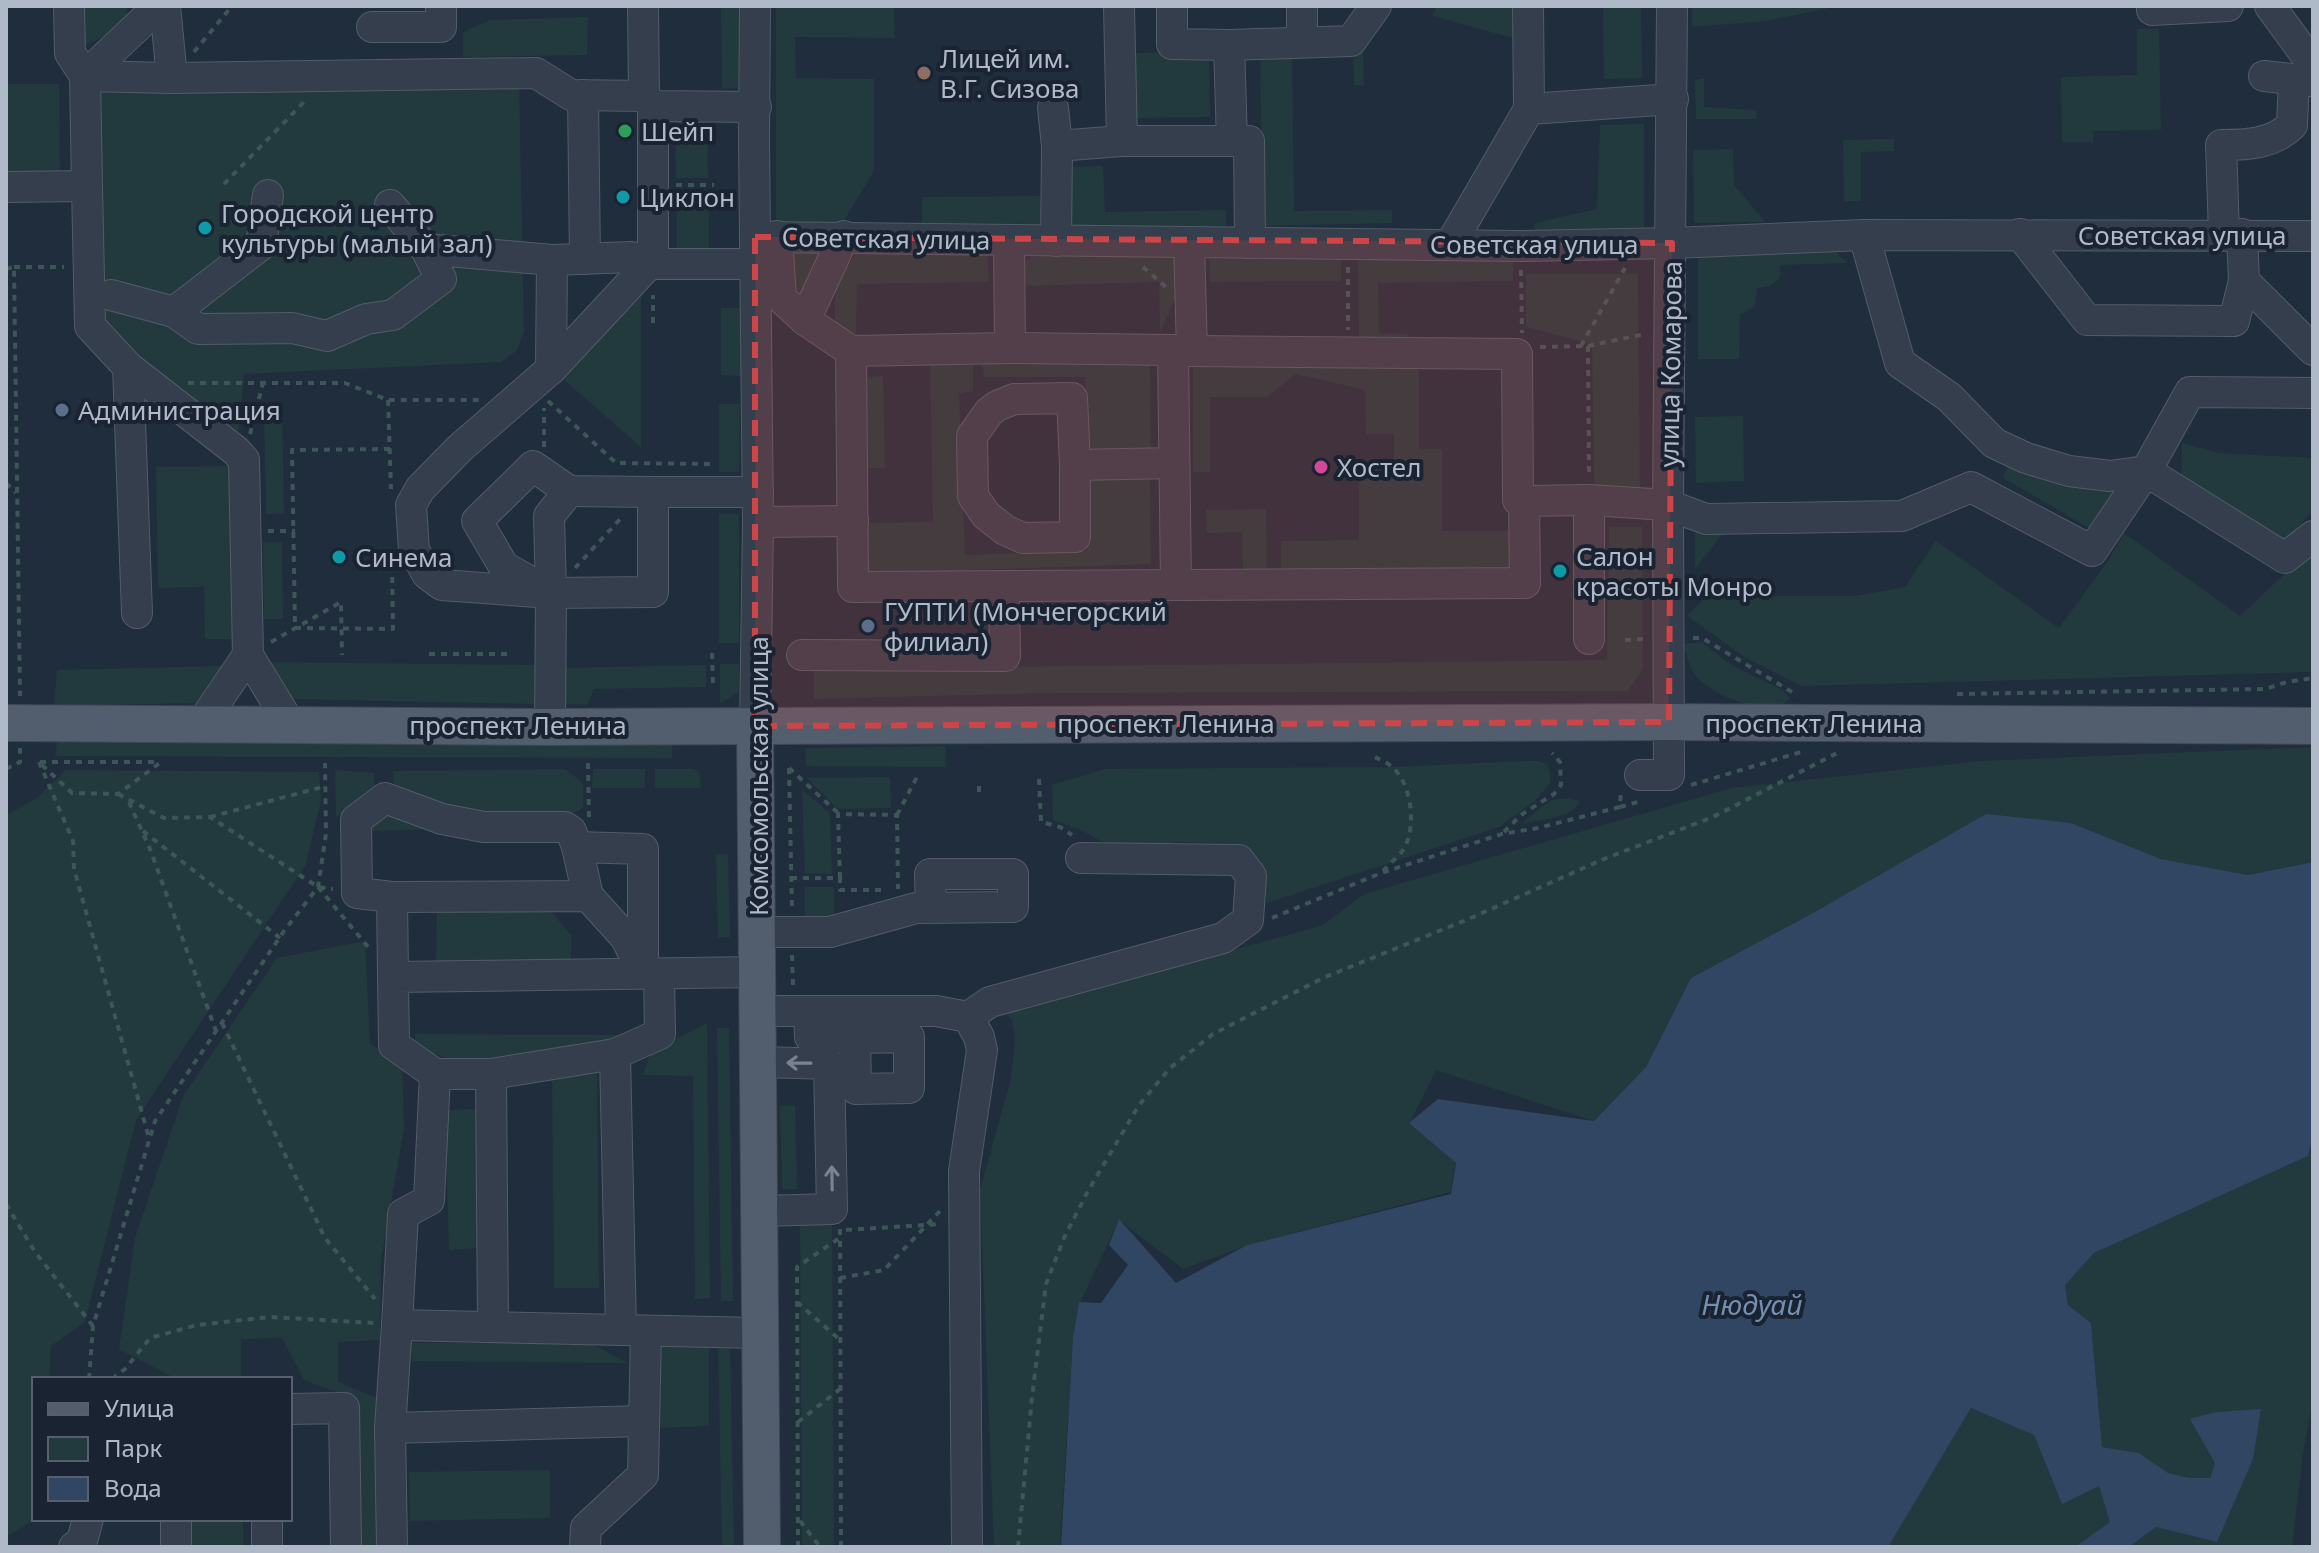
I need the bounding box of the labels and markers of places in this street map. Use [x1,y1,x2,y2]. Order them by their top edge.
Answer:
place label: Лицей им. В.Г. Сизова [940,40,1080,106]
marker: Лицей им. В.Г. Сизова [915,64,933,82]
place label: Шейп [641,113,714,149]
marker: Шейп [616,122,634,140]
place label: Циклон [639,179,735,215]
marker: Циклон [614,188,632,206]
place label: Городской центр культуры (малый зал) [221,195,493,261]
marker: Городской центр культуры (малый зал) [196,219,214,237]
place label: Администрация [78,392,281,428]
marker: Администрация [53,401,71,419]
place label: Хостел [1337,449,1421,485]
marker: Хостел [1312,458,1330,476]
place label: Салон красоты Монро [1576,538,1773,604]
place label: Синема [355,539,453,575]
marker: Синема [330,548,348,566]
marker: Салон красоты Монро [1551,562,1569,580]
place label: ГУПТИ (Мончегорский филиал) [884,593,1167,659]
marker: ГУПТИ (Мончегорский филиал) [859,617,877,635]

